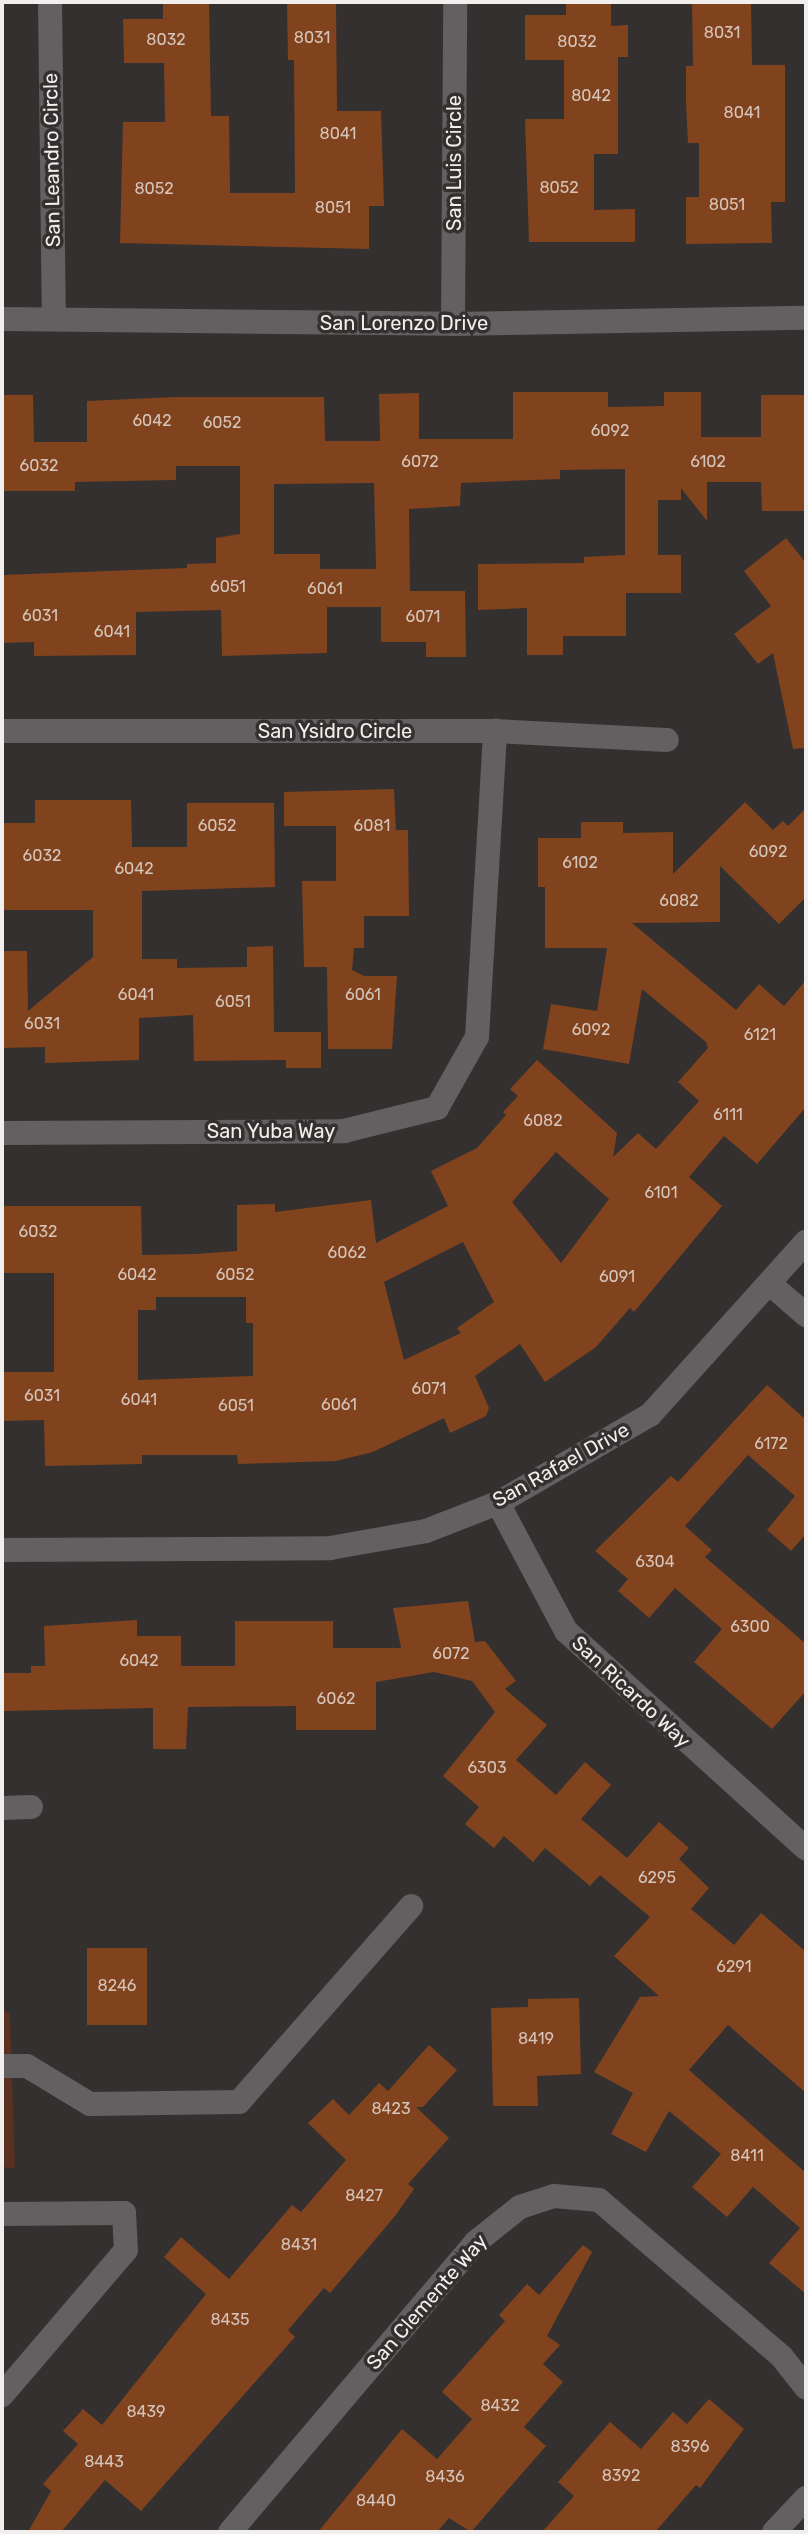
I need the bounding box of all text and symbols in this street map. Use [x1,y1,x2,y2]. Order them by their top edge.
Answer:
house number: 8031 [704,23,740,43]
house number: 8031 [294,28,330,48]
house number: 8032 [146,30,186,50]
house number: 8032 [557,32,597,52]
street label: San Leandro Circle [38,73,66,247]
house number: 8042 [571,86,611,106]
street label: San Luis Circle [442,95,466,231]
house number: 8041 [724,103,760,123]
house number: 8041 [320,124,356,144]
house number: 8052 [539,178,579,198]
house number: 8052 [134,179,174,199]
house number: 8051 [709,195,745,215]
house number: 8051 [315,198,351,218]
street label: San Lorenzo Drive [320,311,488,335]
house number: 6042 [132,411,172,431]
house number: 6052 [203,413,241,433]
house number: 6092 [591,421,629,441]
house number: 6072 [401,452,439,472]
house number: 6102 [690,452,726,472]
house number: 6032 [20,456,58,476]
house number: 6051 [210,577,246,597]
house number: 6061 [307,579,343,599]
house number: 6031 [22,606,58,626]
house number: 6071 [406,607,440,627]
house number: 6041 [94,622,130,642]
street label: San Ysidro Circle [257,719,413,743]
house number: 6052 [198,816,236,836]
house number: 6081 [354,816,390,836]
house number: 6092 [749,842,787,862]
house number: 6032 [23,846,61,866]
house number: 6102 [562,853,598,873]
house number: 6042 [114,859,154,879]
house number: 6082 [659,891,699,911]
house number: 6041 [118,985,154,1005]
house number: 6061 [345,985,381,1005]
house number: 6051 [215,992,251,1012]
house number: 6031 [24,1014,60,1034]
house number: 6092 [572,1020,610,1040]
house number: 6121 [744,1025,776,1045]
house number: 6111 [713,1105,743,1125]
house number: 6082 [523,1111,563,1131]
street label: San Yuba Way [206,1119,336,1143]
house number: 6101 [644,1183,678,1203]
house number: 6032 [19,1222,57,1242]
house number: 6062 [328,1243,366,1263]
house number: 6042 [117,1265,157,1285]
house number: 6052 [216,1265,254,1285]
house number: 6091 [599,1267,635,1287]
house number: 6071 [412,1379,446,1399]
house number: 6031 [24,1386,60,1406]
house number: 6041 [121,1390,157,1410]
house number: 6061 [321,1395,357,1415]
house number: 6051 [218,1396,254,1416]
street label: San Rafael Drive [489,1418,633,1512]
house number: 6172 [754,1434,788,1454]
house number: 6304 [635,1552,675,1572]
house number: 6300 [730,1617,770,1637]
street label: San Ricardo Way [567,1631,695,1753]
house number: 6072 [432,1644,470,1664]
house number: 6042 [119,1651,159,1671]
house number: 6062 [317,1689,355,1709]
house number: 6303 [467,1758,507,1778]
house number: 6295 [638,1868,676,1888]
house number: 6291 [716,1957,752,1977]
house number: 8246 [98,1976,136,1996]
house number: 8419 [518,2029,554,2049]
house number: 8423 [371,2099,411,2119]
house number: 8411 [730,2146,764,2166]
house number: 8427 [345,2186,383,2206]
street label: San Clemente Way [361,2229,493,2375]
house number: 8431 [281,2235,317,2255]
house number: 8435 [210,2310,250,2330]
house number: 8432 [480,2396,520,2416]
house number: 8439 [126,2402,166,2422]
house number: 8396 [671,2437,709,2457]
house number: 8443 [84,2452,124,2472]
house number: 8392 [602,2466,640,2486]
house number: 8436 [425,2467,465,2487]
house number: 8440 [356,2491,396,2511]

